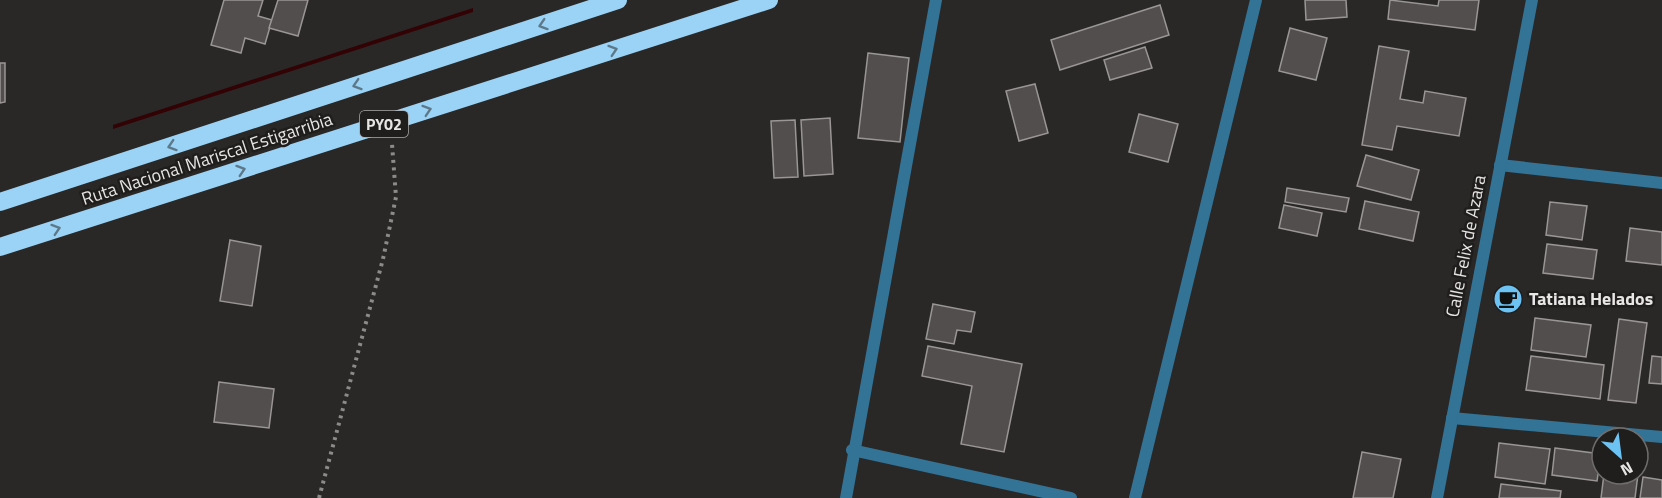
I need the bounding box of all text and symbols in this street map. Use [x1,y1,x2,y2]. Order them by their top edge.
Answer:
one-way arrow [538,17,549,30]
one-way arrow [607,45,618,57]
one-way arrow [352,78,363,91]
street label: Ruta Nacional Mariscal Estigarribia [78,105,336,212]
one-way arrow [421,105,432,117]
road number: PY02 [360,111,408,137]
one-way arrow [167,139,178,151]
one-way arrow [235,164,246,177]
street label: Calle Felix de Azara [1438,172,1493,319]
one-way arrow [50,224,61,236]
cafe icon: Tatiana Helados [1492,283,1524,315]
place label: Tatiana Helados [1529,285,1653,312]
north arrow [1590,426,1650,486]
text: N [1617,456,1638,482]

